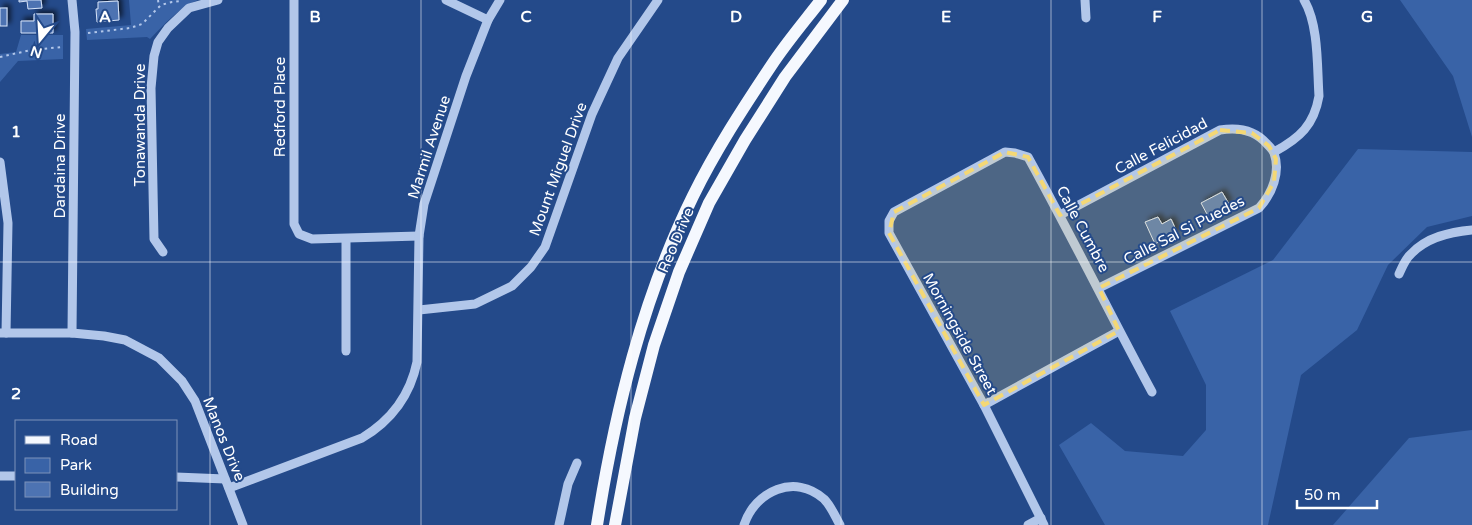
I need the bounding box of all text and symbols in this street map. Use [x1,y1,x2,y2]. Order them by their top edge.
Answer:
text: A [99,7,111,27]
text: B [309,7,321,27]
text: C [520,7,532,27]
text: D [730,7,742,27]
text: E [941,7,951,27]
text: F [1152,7,1162,27]
text: G [1361,7,1373,27]
north arrow [15,15,65,65]
text: N [28,42,44,62]
street label: Redford Place [271,57,289,157]
street label: Tonawanda Drive [131,64,149,186]
street label: Marmil Avenue [404,93,454,201]
street label: Mount Miguel Drive [525,100,591,238]
street label: Dardaina Drive [51,113,69,219]
street label: Calle Felicidad [1112,114,1210,178]
text: 1 [11,122,21,142]
street label: Calle Cumbre [1053,183,1113,275]
street label: Calle Sal Si Puedes [1120,192,1248,268]
street label: Reo Drive [654,205,698,275]
street label: Morningside Street [919,270,1001,398]
text: 2 [11,384,21,404]
street label: Manos Drive [199,394,249,484]
legend [15,420,178,510]
text: Road [60,431,98,449]
text: Park [60,456,92,474]
scale bar [1297,478,1377,510]
text: Building [60,481,119,499]
text: 50 m [1304,486,1341,504]

